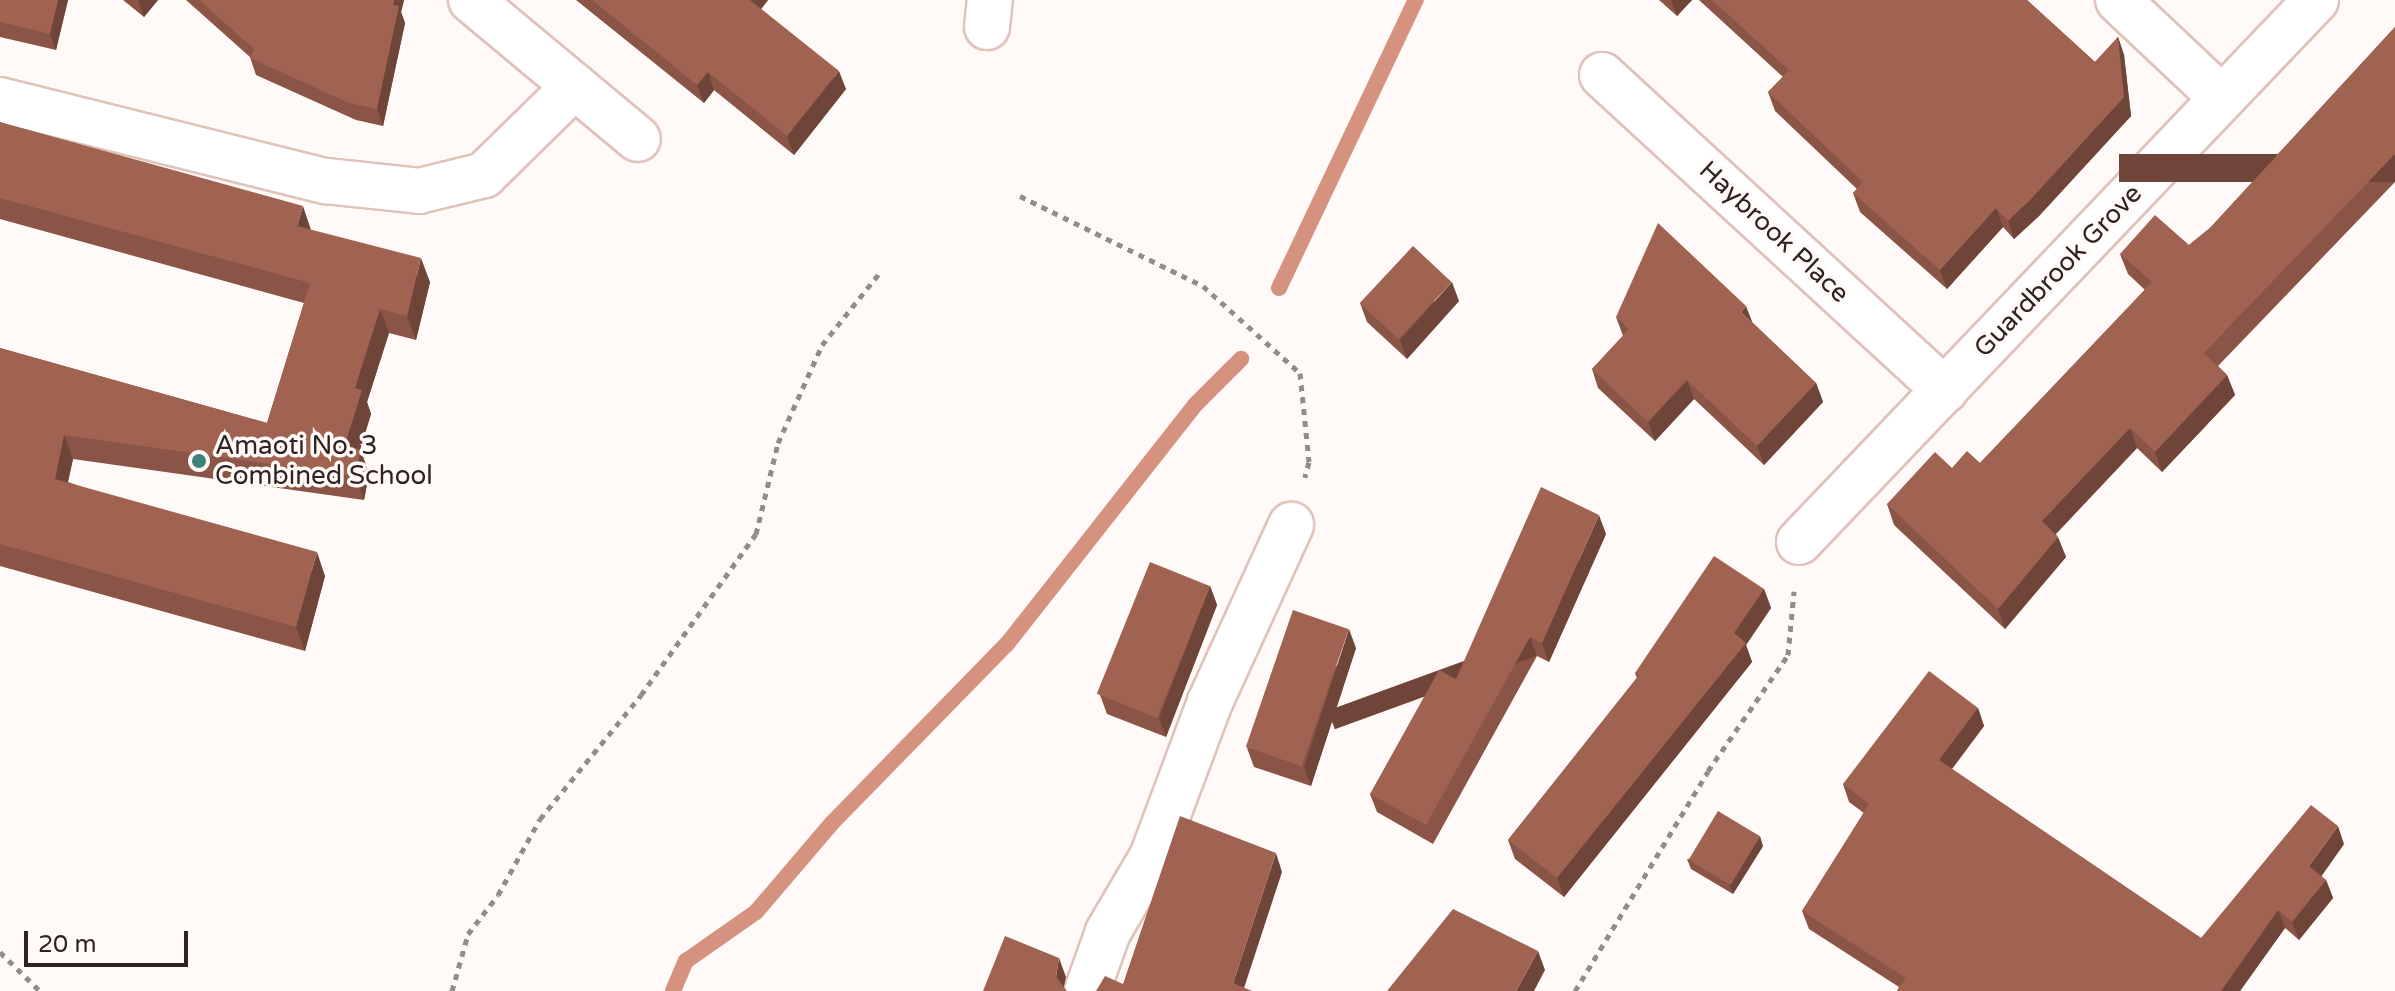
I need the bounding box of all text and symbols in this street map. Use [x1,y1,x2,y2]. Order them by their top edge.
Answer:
street label: Haybrook Place [1693,155,1855,309]
street label: Guardbrook Grove [1968,178,2148,364]
place label: Amaoti No. 3 Combined School [215,430,433,492]
marker: Amaoti No. 3 Combined School [190,452,208,470]
scale bar [28,915,192,965]
text: 20 m [38,930,96,959]

